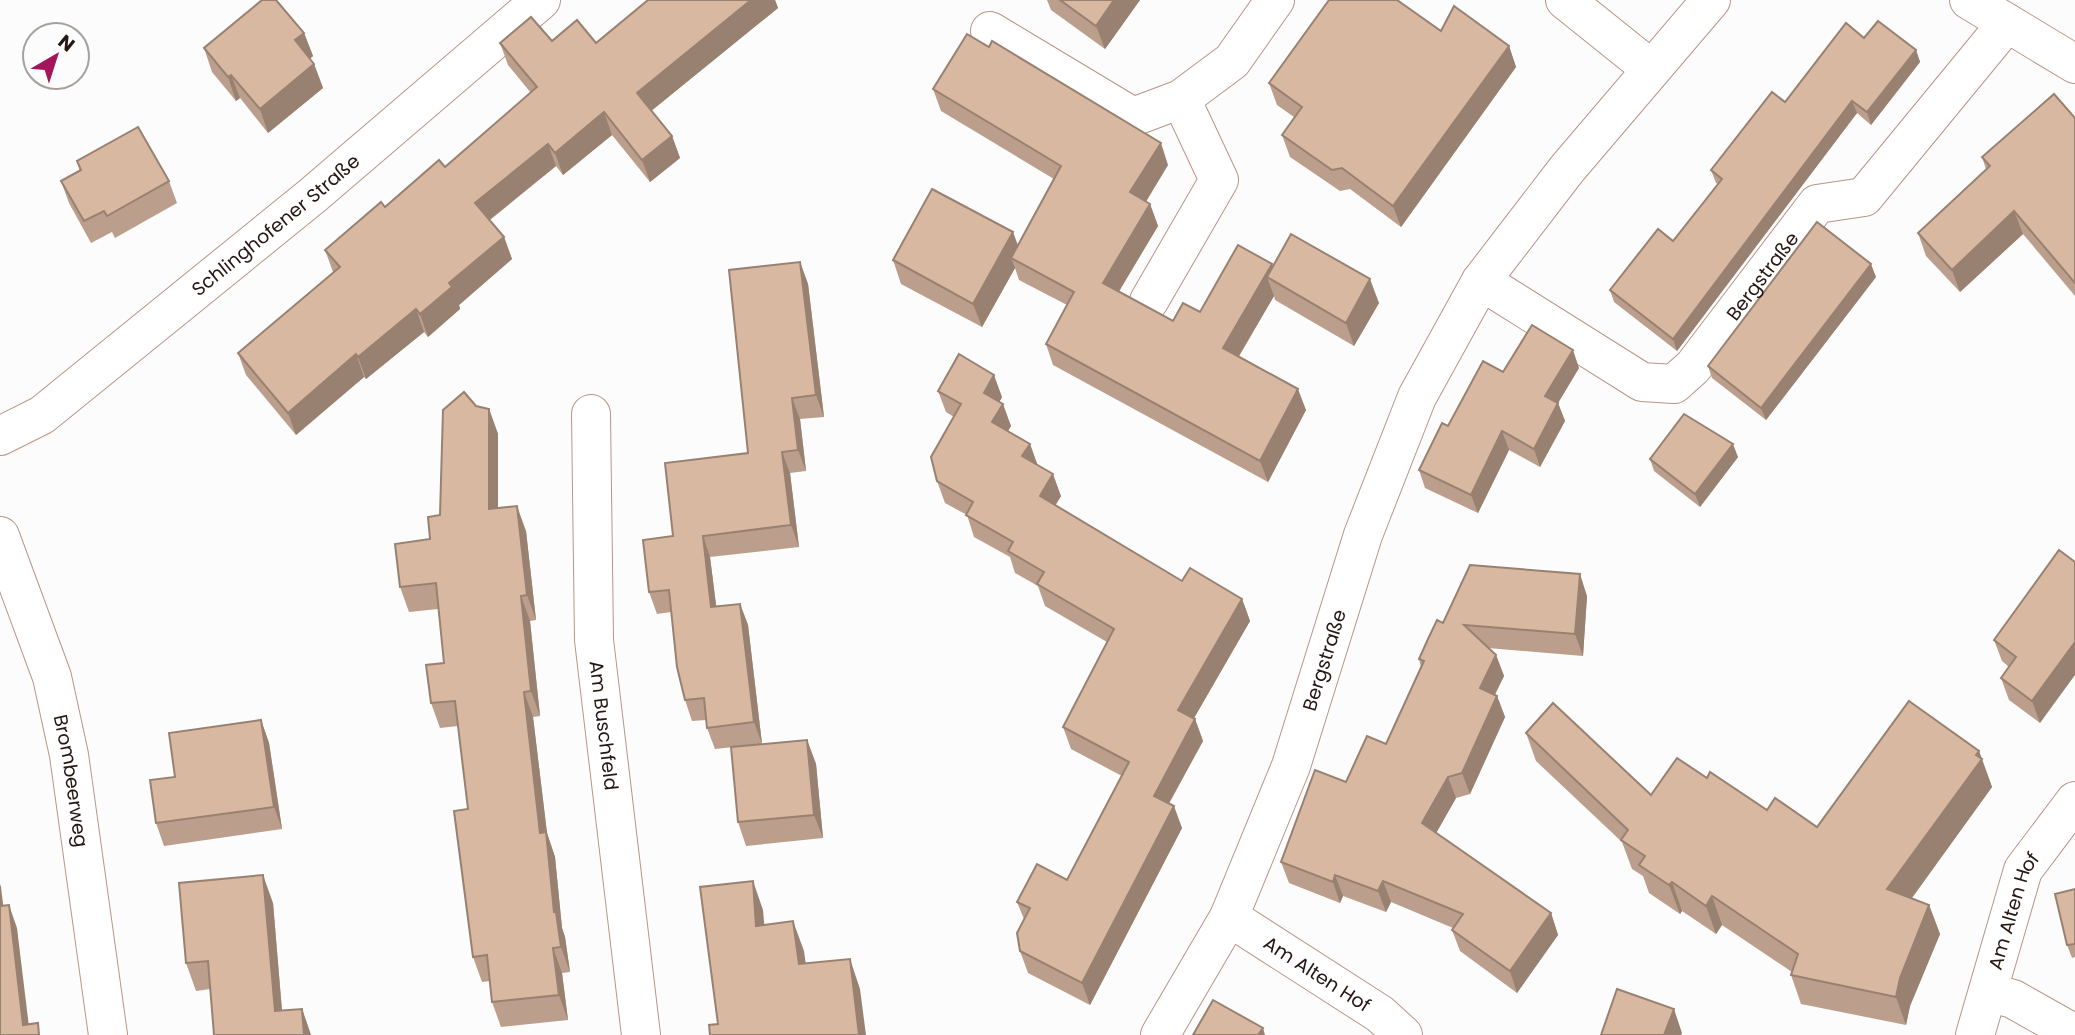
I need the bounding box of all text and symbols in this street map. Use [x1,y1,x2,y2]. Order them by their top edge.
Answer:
north arrow [21,21,91,91]
text: N [52,28,80,58]
street label: Schlinghofener Straße [186,148,366,303]
street label: Bergstraße [1720,226,1805,326]
street label: Bergstraße [1296,606,1353,714]
street label: Am Buschfeld [583,659,625,792]
street label: Brombeerweg [47,712,95,849]
street label: Am Alten Hof [1982,847,2046,973]
street label: Am Alten Hof [1258,930,1376,1019]

